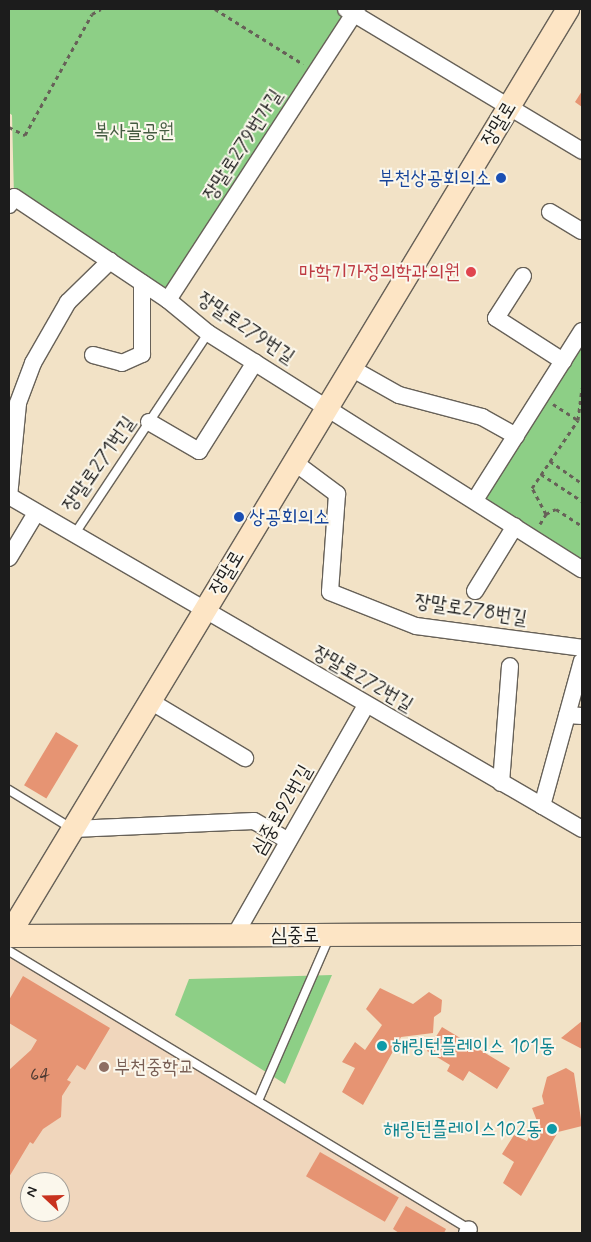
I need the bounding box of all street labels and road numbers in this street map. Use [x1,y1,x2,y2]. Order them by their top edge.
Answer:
street label: 장말로279번가길 [198,85,288,205]
street label: 장말로 [476,97,522,151]
street label: 장말로279번길 [193,287,299,369]
street label: 장말로271번길 [57,412,141,516]
street label: 장말로 [204,546,250,600]
street label: 장말로278번길 [413,589,529,631]
street label: 장말로272번길 [308,641,418,717]
street label: 심중로92번길 [247,761,317,859]
street label: 심중로 [271,923,319,947]

